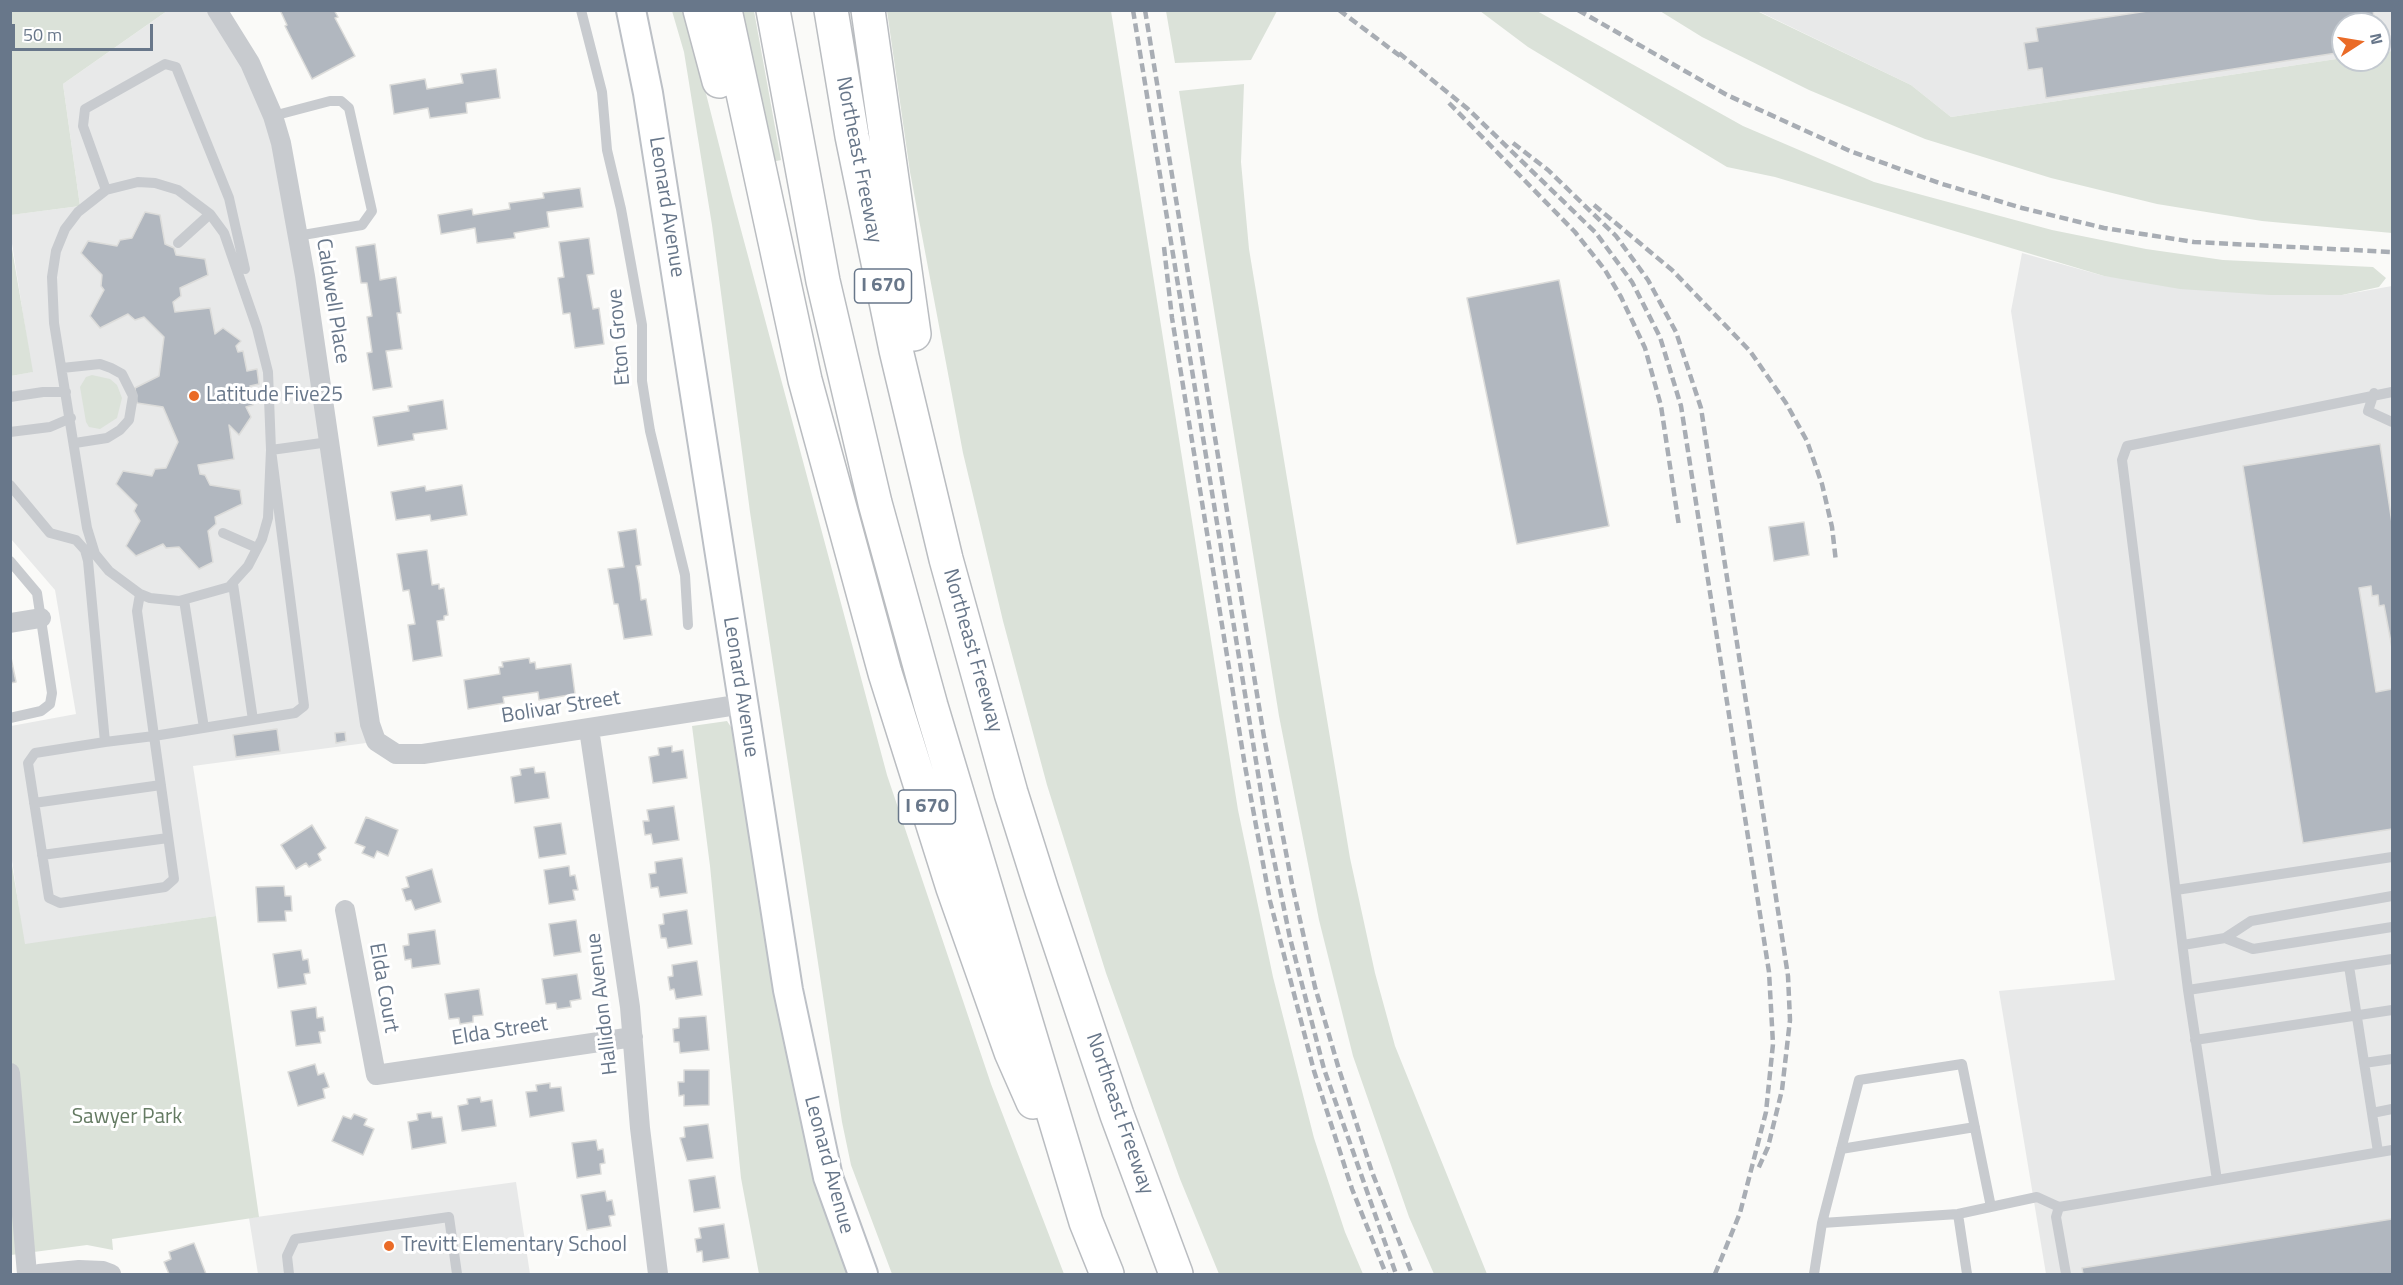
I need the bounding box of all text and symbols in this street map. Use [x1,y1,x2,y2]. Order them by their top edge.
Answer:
scale bar [15,12,156,50]
north arrow [2331,12,2391,72]
text: 50 m [23,21,62,48]
text: N [2364,31,2390,47]
street label: Northeast Freeway [829,75,887,245]
street label: Leonard Avenue [642,135,690,279]
street label: Caldwell Place [310,237,354,365]
road number: I 670 [854,269,912,303]
street label: Eton Grove [603,287,637,387]
place label: Latitude Five25 [206,383,343,409]
marker: Latitude Five25 [187,389,201,403]
street label: Northeast Freeway [937,566,1007,736]
street label: Leonard Avenue [716,615,764,759]
street label: Bolivar Street [500,686,622,730]
road number: I 670 [898,790,956,824]
street label: Hallidon Avenue [582,932,624,1076]
street label: Elda Court [363,941,403,1035]
street label: Elda Street [450,1012,550,1052]
street label: Northeast Freeway [1080,1030,1158,1198]
street label: Leonard Avenue [797,1093,859,1237]
park label: Sawyer Park [72,1105,182,1131]
place label: Trevitt Elementary School [401,1233,627,1259]
marker: Trevitt Elementary School [382,1239,396,1253]

